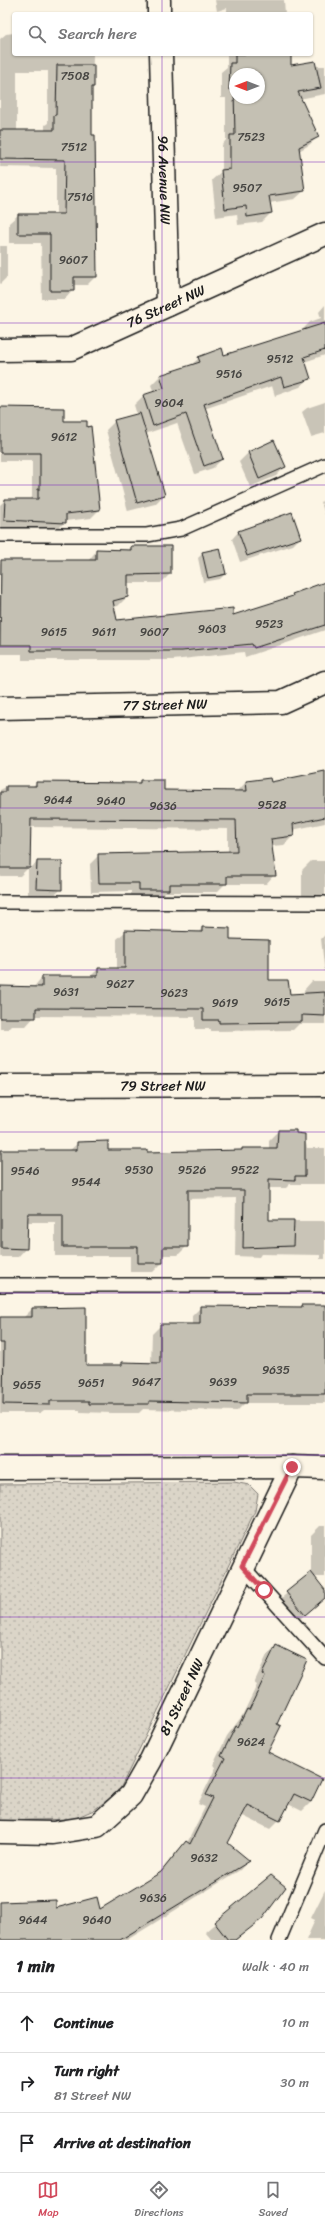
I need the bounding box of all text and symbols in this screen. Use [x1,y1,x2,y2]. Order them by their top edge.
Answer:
search box [12,12,313,56]
text: Search here [58,21,137,47]
icon: search [26,23,48,45]
house number: 7508 [60,65,90,87]
north arrow [229,68,265,104]
house number: 7523 [237,126,265,148]
street label: 96 Avenue NW [150,135,178,225]
house number: 7512 [61,136,87,158]
house number: 9507 [232,177,263,199]
house number: 7516 [67,186,93,208]
house number: 9607 [59,249,88,271]
street label: 76 Street NW [122,278,210,335]
house number: 9512 [267,348,293,370]
house number: 9516 [216,363,243,385]
house number: 9604 [154,392,184,414]
house number: 9612 [51,426,77,448]
house number: 9523 [255,613,284,635]
house number: 9603 [198,618,227,640]
house number: 9615 [41,621,67,643]
house number: 9611 [92,621,116,643]
house number: 9607 [140,621,169,643]
street label: 77 Street NW [122,692,208,718]
house number: 9644 [43,789,73,811]
house number: 9640 [96,790,126,812]
house number: 9528 [258,794,286,816]
house number: 9636 [149,795,177,817]
house number: 9627 [106,973,135,995]
house number: 9631 [53,981,79,1003]
house number: 9623 [160,982,188,1004]
house number: 9615 [264,991,290,1013]
house number: 9619 [212,992,238,1014]
street label: 79 Street NW [120,1073,206,1099]
house number: 9530 [125,1159,154,1181]
house number: 9526 [178,1159,206,1181]
house number: 9522 [231,1159,259,1181]
house number: 9546 [10,1160,40,1182]
house number: 9544 [71,1171,101,1193]
house number: 9635 [262,1359,290,1381]
house number: 9647 [132,1371,161,1393]
house number: 9639 [209,1371,237,1393]
house number: 9651 [78,1372,104,1394]
house number: 9655 [13,1374,41,1396]
route end [283,1458,301,1476]
route start [255,1581,273,1599]
street label: 81 Street NW [153,1654,211,1740]
house number: 9624 [237,1731,266,1753]
house number: 9632 [190,1847,218,1869]
house number: 9636 [139,1887,167,1909]
house number: 9644 [18,1909,48,1931]
house number: 9640 [82,1909,112,1931]
text: 1 min [16,1951,55,1981]
text: Walk · 40 m [242,1955,309,1978]
text: Continue [54,2010,114,2036]
text: 10 m [282,2011,309,2034]
icon: ahead [16,2012,38,2034]
text: Turn right [54,2058,119,2084]
text: 30 m [280,2071,309,2094]
icon: right [16,2072,38,2094]
text: 81 Street NW [54,2084,131,2107]
text: Arrive at destination [54,2130,191,2156]
icon: arrive [16,2132,38,2154]
tab: Map [37,2179,59,2222]
tab: Directions [134,2179,184,2222]
tab: Saved [259,2179,288,2222]

